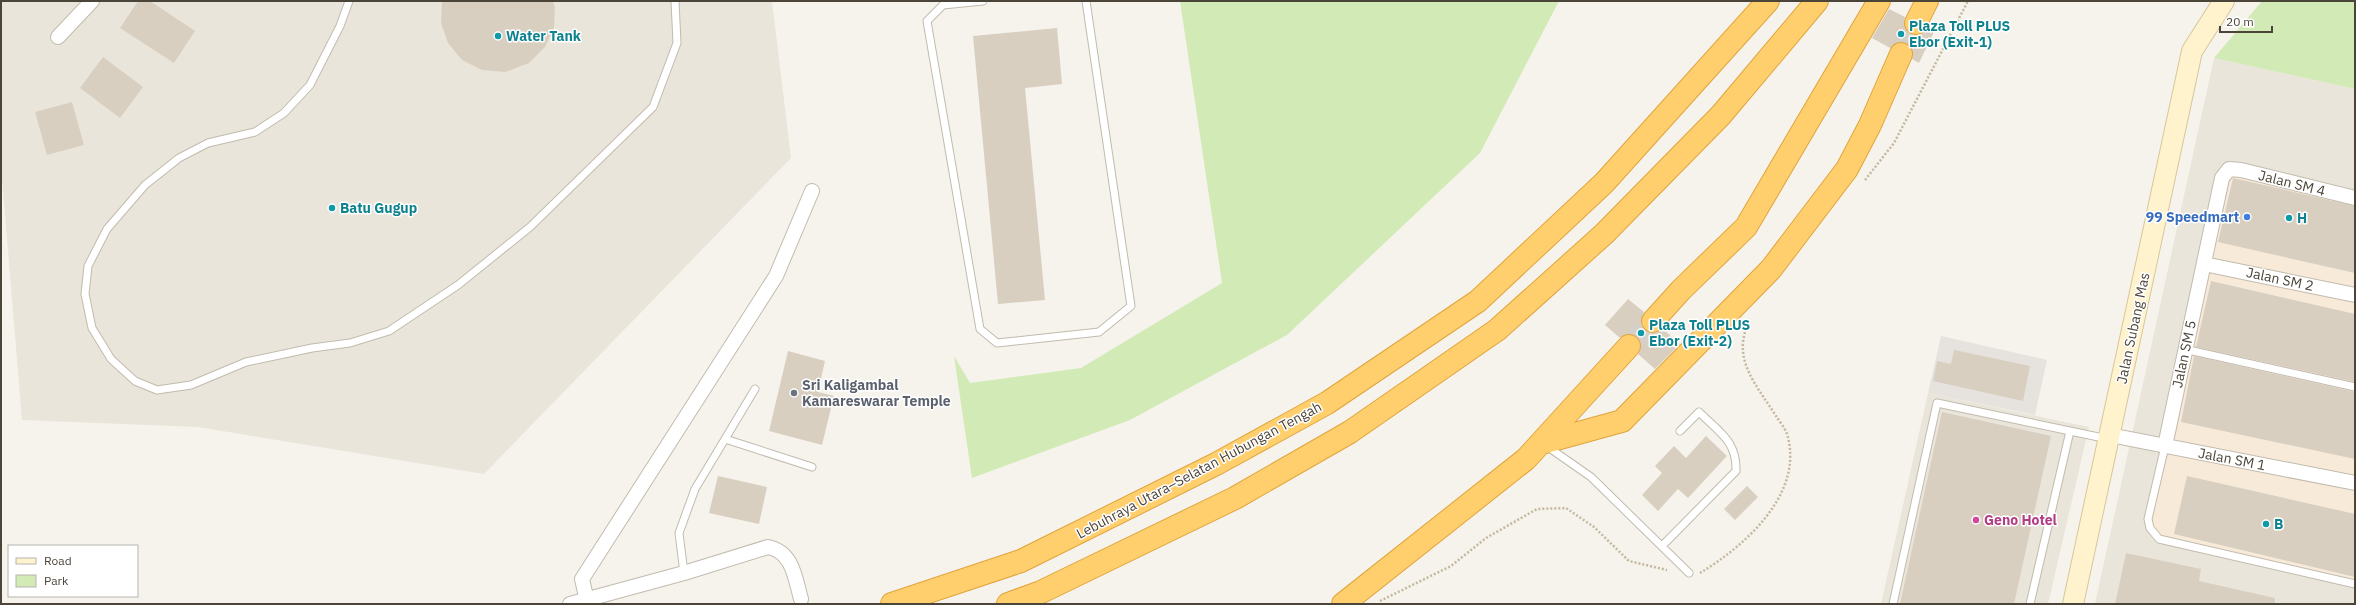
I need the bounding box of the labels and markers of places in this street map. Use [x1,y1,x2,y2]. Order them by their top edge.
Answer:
place label: Plaza Toll PLUS Ebor (Exit-1) [1909,17,2011,51]
place label: Water Tank [506,27,582,45]
marker: Plaza Toll PLUS Ebor (Exit-1) [1896,29,1906,39]
marker: Water Tank [493,31,503,41]
place label: Batu Gugup [340,199,417,217]
marker: Batu Gugup [327,203,337,213]
place label: 99 Speedmart [2146,208,2239,226]
place label: H [2297,209,2307,227]
marker: 99 Speedmart [2242,212,2252,222]
marker: H [2284,213,2294,223]
place label: Plaza Toll PLUS Ebor (Exit-2) [1649,316,1751,350]
marker: Plaza Toll PLUS Ebor (Exit-2) [1636,328,1646,338]
place label: Sri Kaligambal Kamareswarar Temple [802,376,951,410]
marker: Sri Kaligambal Kamareswarar Temple [789,388,799,398]
place label: Geno Hotel [1984,511,2057,529]
marker: Geno Hotel [1971,515,1981,525]
place label: B [2274,515,2283,533]
marker: B [2261,519,2271,529]

